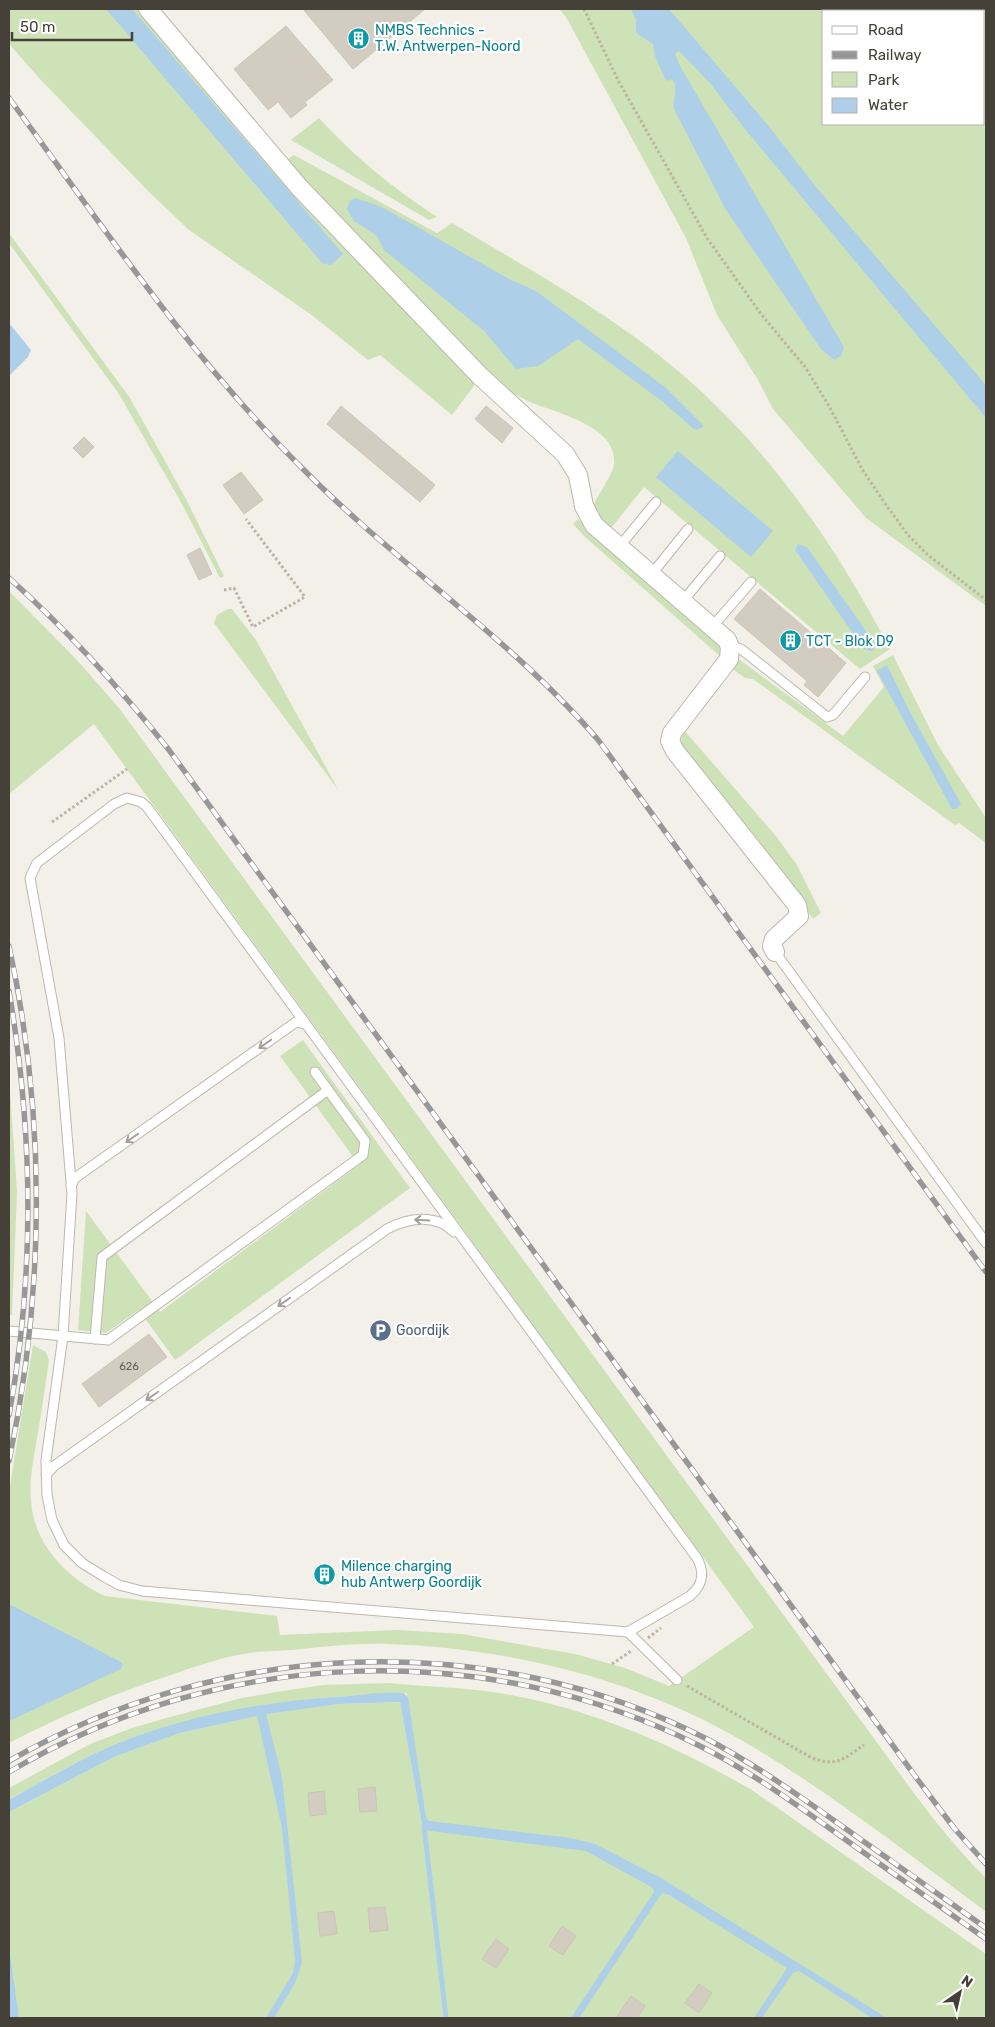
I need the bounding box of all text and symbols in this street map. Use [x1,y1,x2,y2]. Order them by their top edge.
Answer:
scale bar [12,10,132,42]
legend [822,10,985,125]
text: 50 m [20,18,55,36]
text: Road [868,21,904,39]
place label: NMBS Technics - T.W. Antwerpen-Noord [375,22,521,55]
building icon: NMBS Technics - T.W. Antwerpen-Noord [347,26,371,50]
text: Railway [868,46,922,64]
text: Park [868,71,899,89]
text: Water [868,96,908,114]
building icon: TCT - Blok D9 [778,629,802,653]
place label: TCT - Blok D9 [806,633,894,650]
one-way arrow [258,1039,272,1049]
one-way arrow [125,1133,139,1143]
one-way arrow [414,1215,430,1225]
one-way arrow [278,1297,292,1307]
parking icon: Goordijk [368,1318,392,1342]
place label: Goordijk [396,1322,450,1339]
house number: 626 [119,1360,139,1373]
one-way arrow [145,1391,159,1401]
place label: Milence charging hub Antwerp Goordijk [341,1558,483,1591]
building icon: Milence charging hub Antwerp Goordijk [313,1562,337,1586]
north arrow [935,1967,985,2017]
text: N [958,1972,976,1992]

